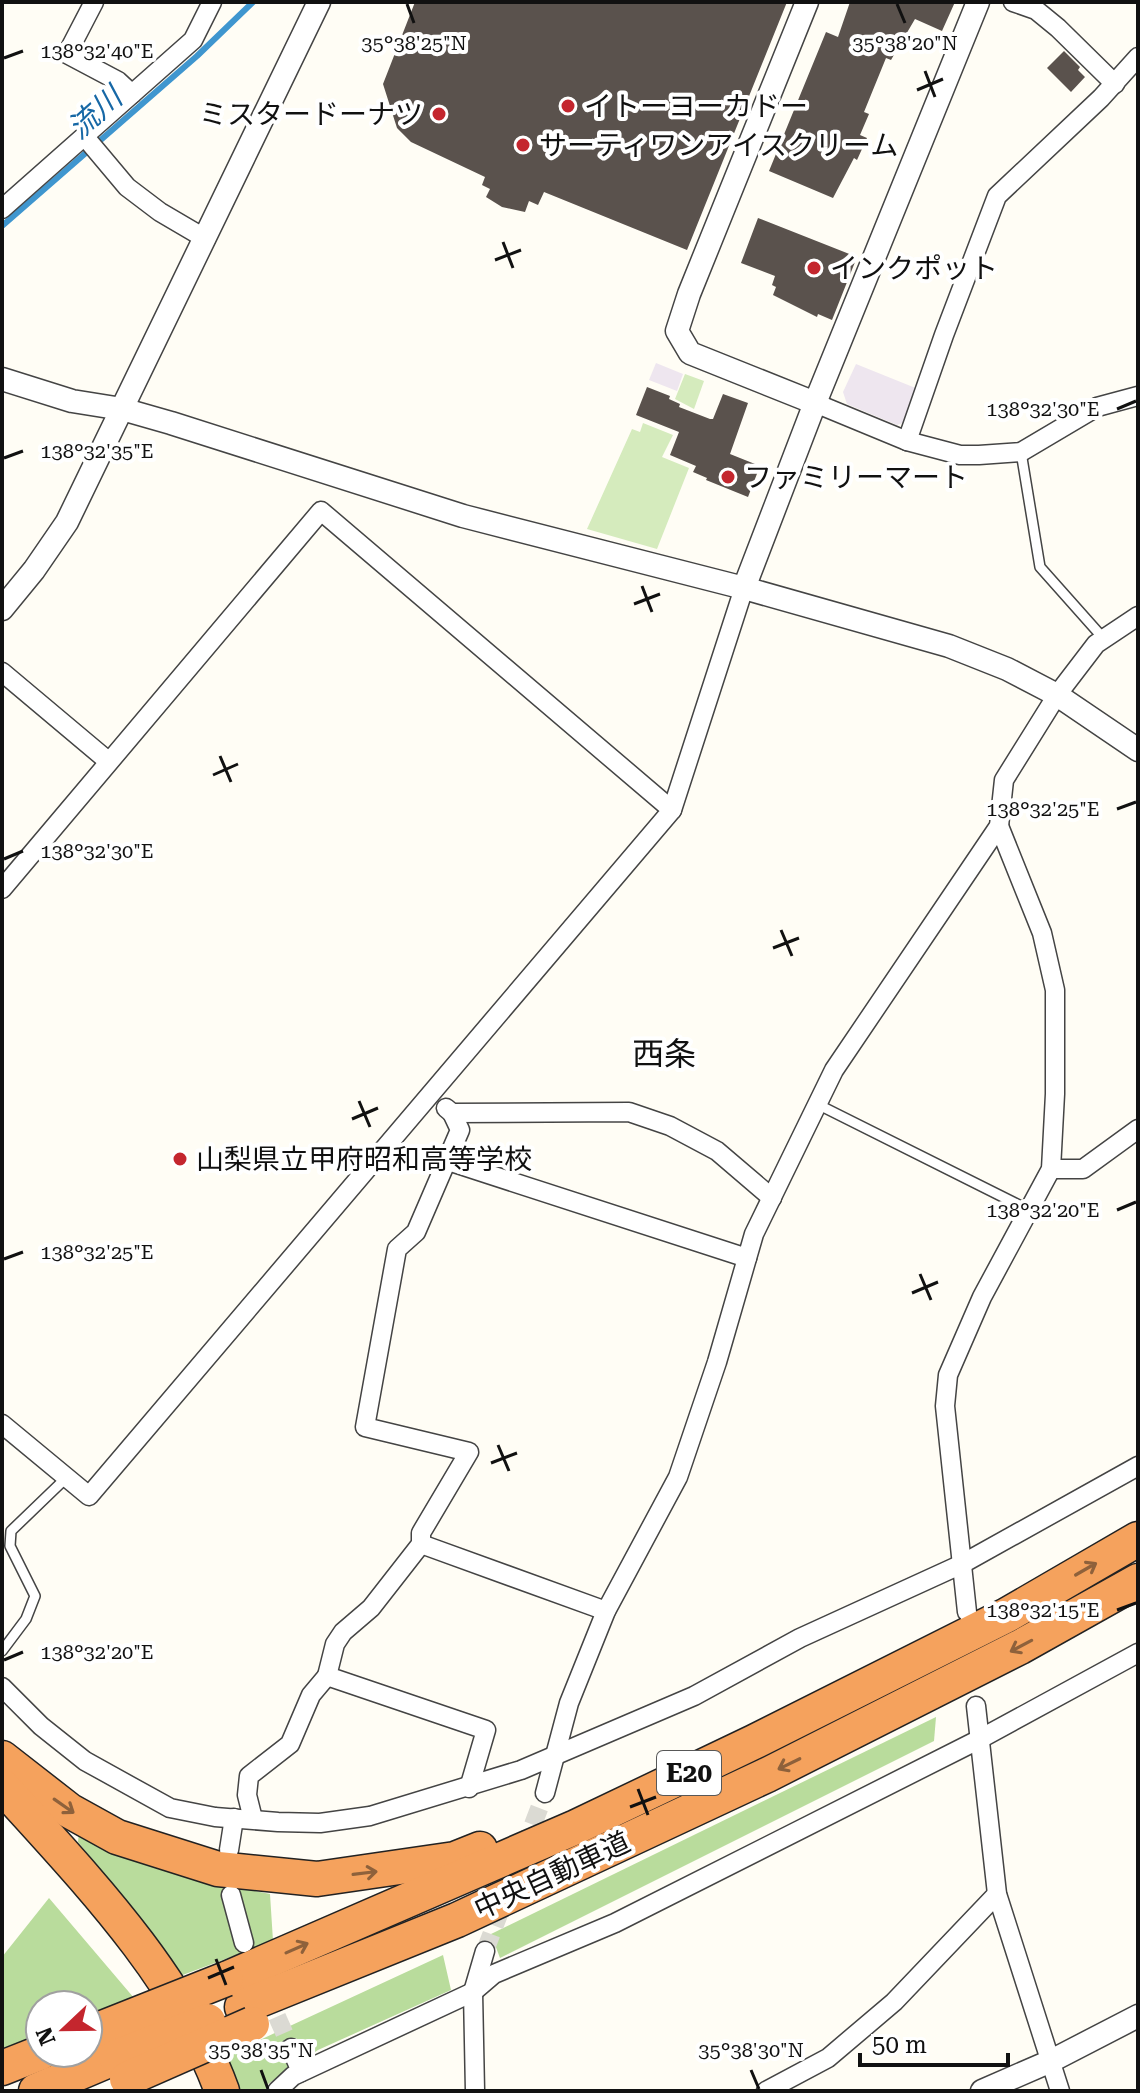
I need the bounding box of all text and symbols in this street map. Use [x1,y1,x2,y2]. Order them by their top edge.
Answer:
text: 35°38'25"N [361,31,467,55]
text: 35°38'20"N [852,31,958,55]
text: 138°32'40"E [40,39,154,63]
water label: 流川 [61,78,131,146]
place label: イトーヨーカドー [584,90,808,123]
marker: イトーヨーカドー [559,97,577,115]
place label: ミスタードーナツ [199,98,423,131]
marker: ミスタードーナツ [430,105,448,123]
place label: サーティワンアイスクリーム [539,129,898,162]
marker: サーティワンアイスクリーム [514,136,532,154]
place label: インクポット [830,252,998,285]
marker: インクポット [805,259,823,277]
text: 138°32'30"E [986,397,1100,421]
text: 138°32'35"E [40,439,154,463]
place label: ファミリーマート [744,461,968,494]
marker: ファミリーマート [719,468,737,486]
text: 138°32'25"E [986,797,1100,821]
text: 138°32'30"E [40,839,154,863]
district label: 西条 [632,1035,696,1073]
place label: 山梨県立甲府昭和高等学校 [196,1143,532,1176]
marker: 山梨県立甲府昭和高等学校 [171,1150,189,1168]
text: 138°32'20"E [986,1198,1100,1222]
text: 138°32'25"E [40,1240,154,1264]
one-way arrow [1074,1561,1098,1576]
text: 138°32'15"E [986,1598,1100,1622]
one-way arrow [1010,1639,1033,1655]
text: 138°32'20"E [40,1640,154,1664]
road number: E20 [657,1751,721,1795]
one-way arrow [777,1757,801,1772]
one-way arrow [52,1798,74,1814]
street label: 中央自動車道 [469,1825,635,1926]
one-way arrow [352,1865,377,1880]
one-way arrow [284,1939,309,1954]
north arrow [24,1989,104,2069]
scale bar [860,2017,1008,2067]
text: N [31,2024,61,2049]
text: 50 m [872,2031,927,2059]
text: 35°38'35"N [208,2038,314,2062]
text: 35°38'30"N [698,2038,804,2062]

